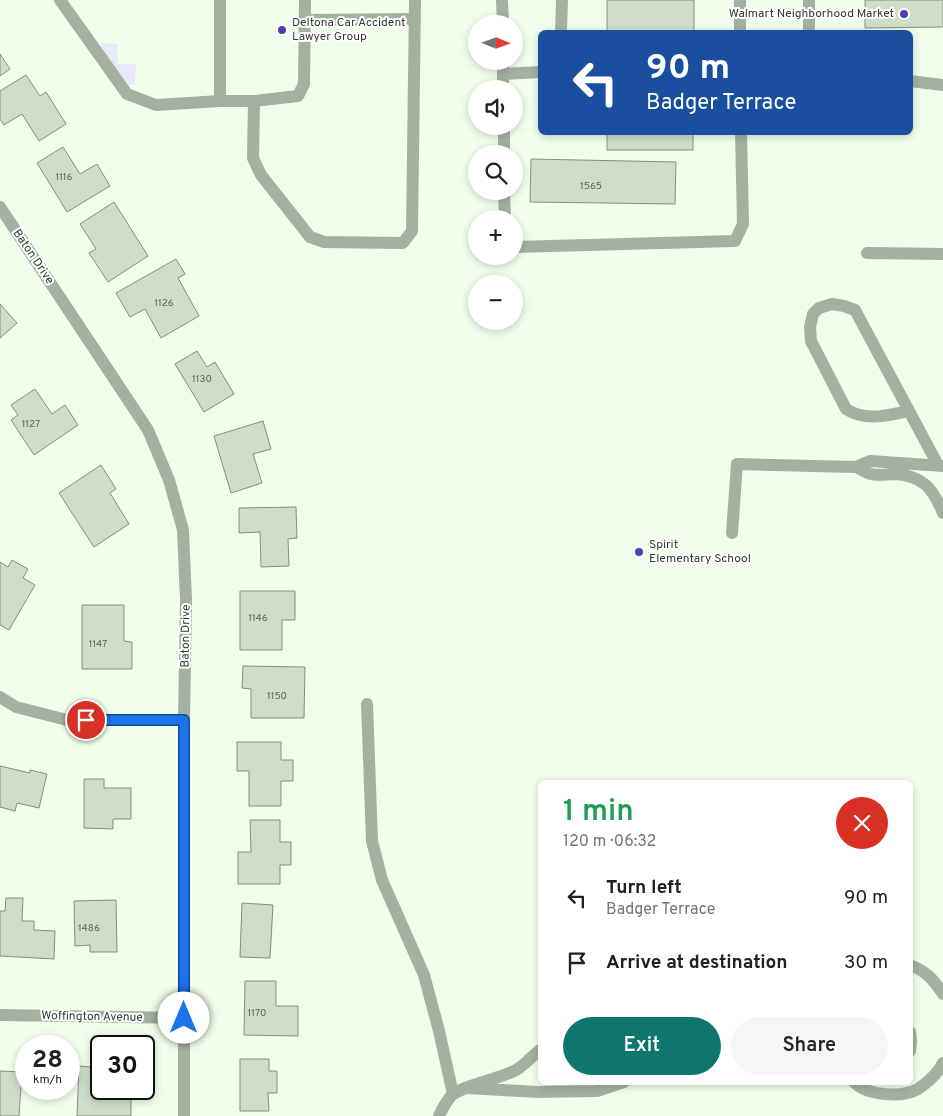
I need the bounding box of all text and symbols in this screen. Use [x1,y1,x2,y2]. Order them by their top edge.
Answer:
place label: Walmart Neighborhood Market [729,6,894,22]
marker: Walmart Neighborhood Market [898,8,910,20]
place label: Deltona Car Accident Lawyer Group [292,15,406,45]
north arrow [468,15,522,70]
map controls [468,15,523,330]
marker: Deltona Car Accident Lawyer Group [276,24,288,36]
text: 90 m [646,47,730,91]
icon: left [563,50,628,115]
button: sound [468,80,523,135]
text: Badger Terrace [646,90,796,117]
button: search [468,145,523,200]
house number: 1116 [55,171,73,184]
house number: 1565 [580,180,602,193]
button: + [468,210,523,265]
street label: Baton Drive [9,226,57,288]
button: − [468,275,523,330]
house number: 1126 [154,297,174,310]
house number: 1130 [192,373,212,386]
house number: 1127 [22,418,40,431]
place label: Spirit Elementary School [649,537,751,567]
marker: Spirit Elementary School [633,546,645,558]
street label: Baton Drive [177,604,195,668]
house number: 1146 [248,612,268,625]
house number: 1147 [89,638,107,651]
house number: 1150 [267,690,287,703]
pin [65,699,107,741]
icon: arrive [72,706,100,734]
text: 1 min [563,794,634,831]
button: close [836,797,888,849]
text: 120 m · 06:32 [563,832,656,852]
text: Turn left [606,876,682,900]
icon: left [563,884,591,912]
text: 90 m [844,886,888,910]
text: Badger Terrace [606,900,715,920]
house number: 1486 [78,922,100,935]
icon: arrive [563,949,591,977]
text: Arrive at destination [606,951,787,975]
text: 30 m [844,951,888,975]
position arrow [157,991,209,1043]
house number: 1170 [248,1007,266,1020]
street label: Woffington Avenue [41,1008,143,1026]
button: Exit [563,1017,721,1075]
button: Share [731,1017,888,1075]
speed limit sign: 30 [90,1035,155,1100]
text: 28 [32,1045,63,1077]
text: km/h [33,1072,62,1088]

